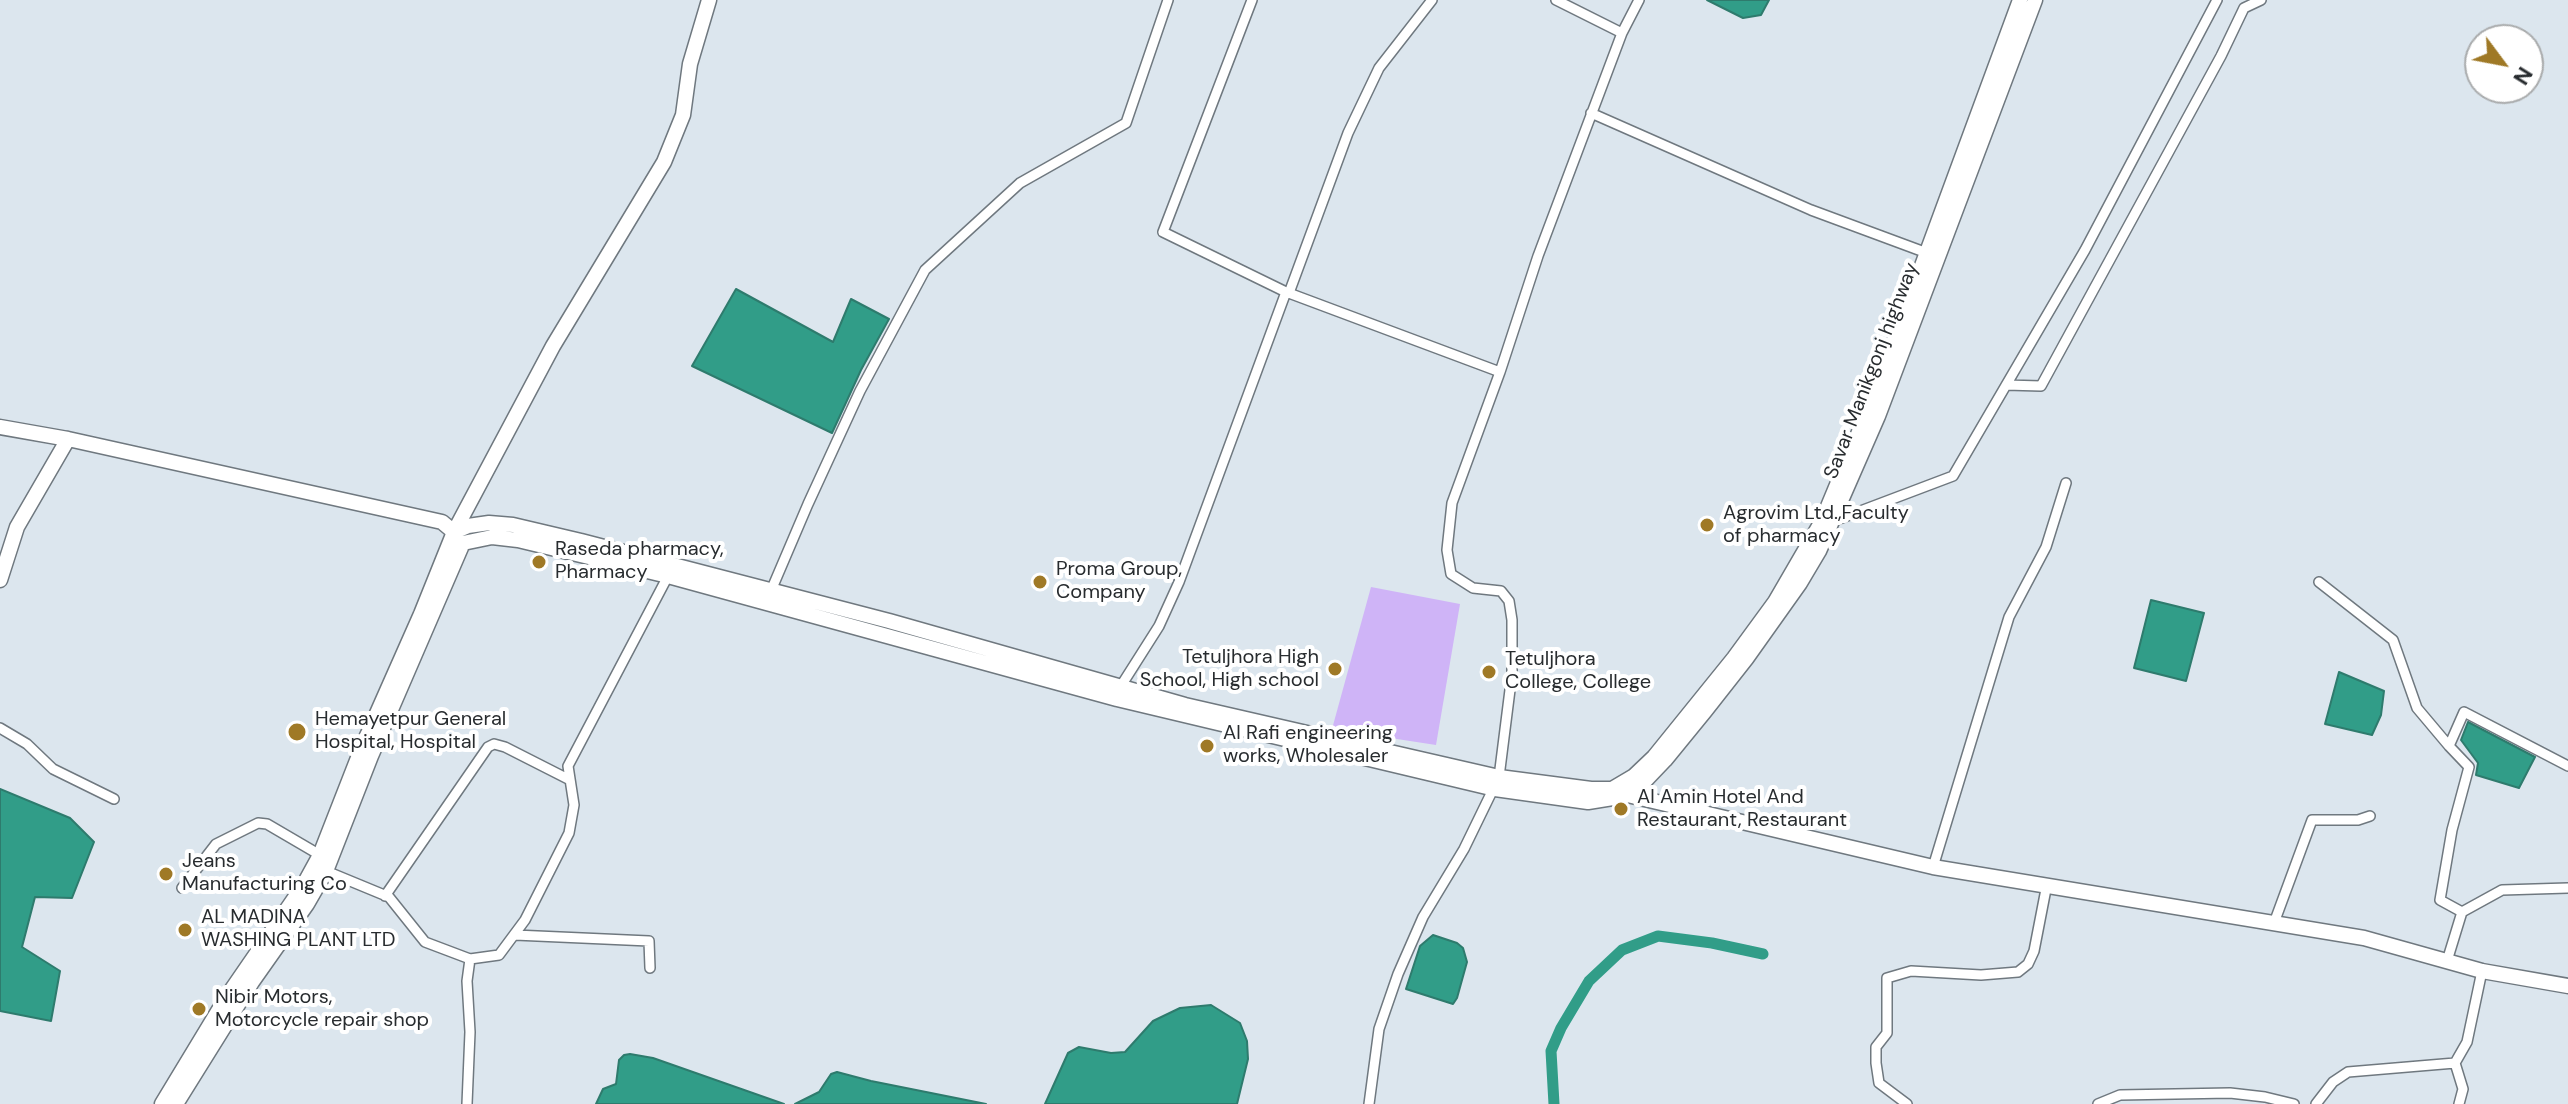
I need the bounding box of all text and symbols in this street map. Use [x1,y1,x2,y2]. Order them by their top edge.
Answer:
north arrow [2464,24,2544,104]
text: N [2507,61,2540,90]
street label: Savar Manikgonj highway [1820,260,1924,482]
place label: Agrovim Ltd.,Faculty of pharmacy [1723,502,1909,549]
marker: Agrovim Ltd.,Faculty of pharmacy [1698,516,1716,534]
place label: Raseda pharmacy, Pharmacy [555,538,724,585]
marker: Raseda pharmacy, Pharmacy [530,553,548,571]
place label: Proma Group, Company [1056,558,1182,605]
marker: Proma Group, Company [1031,573,1049,591]
place label: Tetuljhora High School, High school [1140,646,1319,693]
place label: Tetuljhora College, College [1505,648,1651,695]
marker: Tetuljhora High School, High school [1326,660,1344,678]
marker: Tetuljhora College, College [1480,663,1498,681]
place label: Hemayetpur General Hospital, Hospital [315,708,506,755]
marker: Hemayetpur General Hospital, Hospital [286,721,308,743]
place label: Al Rafi engineering works, Wholesaler [1223,722,1393,769]
marker: Al Rafi engineering works, Wholesaler [1198,737,1216,755]
place label: Al Amin Hotel And Restaurant, Restaurant [1637,786,1847,833]
marker: Al Amin Hotel And Restaurant, Restaurant [1612,800,1630,818]
place label: Jeans Manufacturing Co [182,850,347,897]
marker: Jeans Manufacturing Co [157,865,175,883]
place label: AL MADINA WASHING PLANT LTD [201,906,396,953]
marker: AL MADINA WASHING PLANT LTD [176,921,194,939]
place label: Nibir Motors, Motorcycle repair shop [215,986,429,1033]
marker: Nibir Motors, Motorcycle repair shop [190,1000,208,1018]

